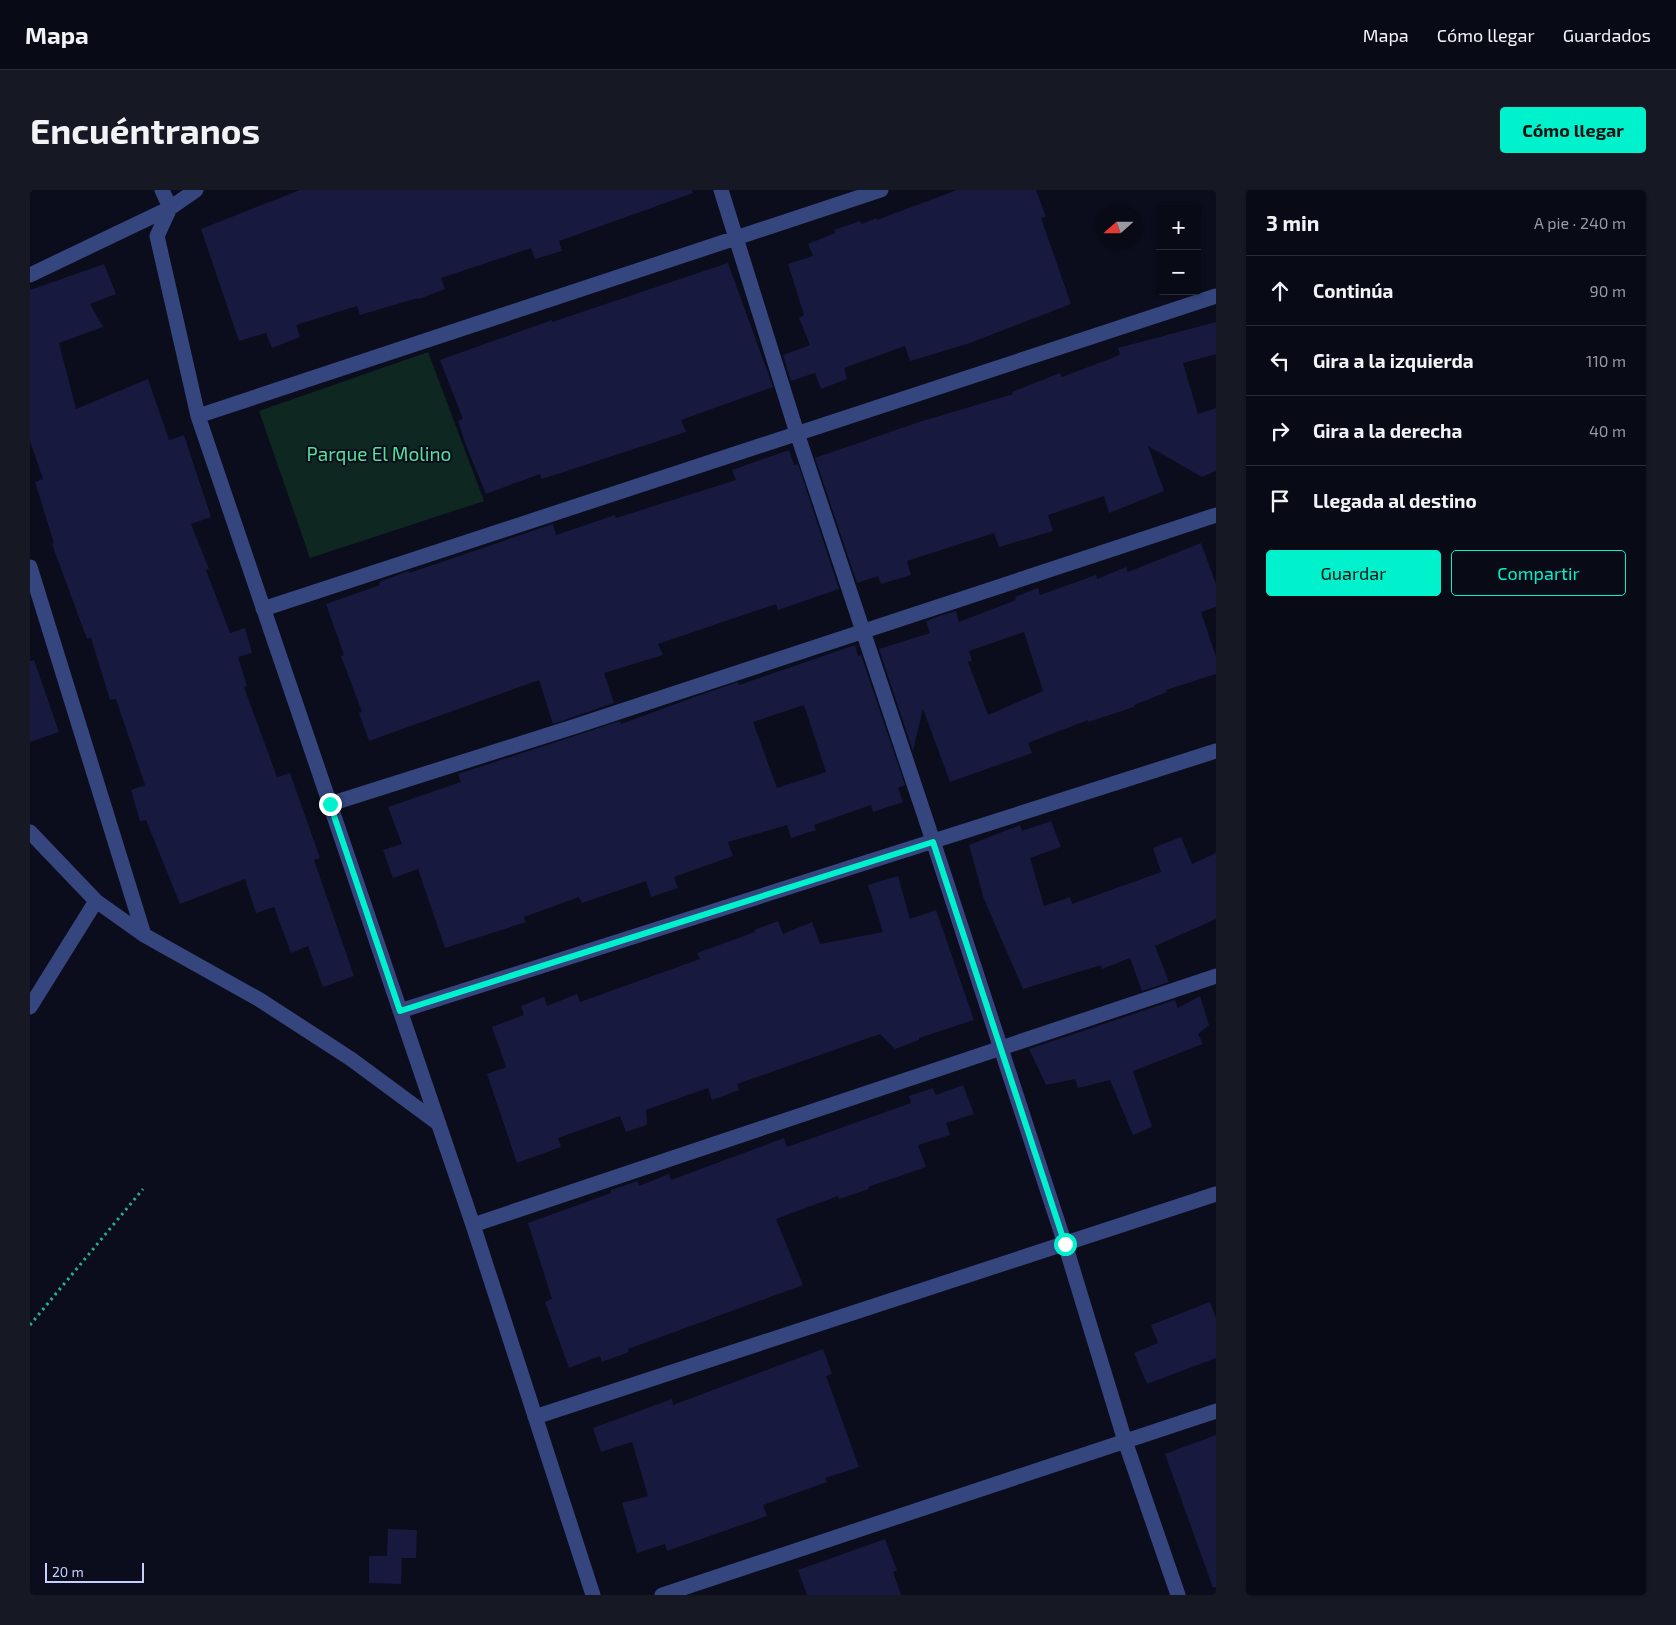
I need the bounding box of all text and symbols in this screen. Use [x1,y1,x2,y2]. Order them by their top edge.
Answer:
text: Mapa [25,20,89,49]
text: Mapa [1363,24,1409,46]
text: Cómo llegar [1437,24,1535,46]
text: Guardados [1563,24,1651,46]
button: Cómo llegar [1500,107,1646,153]
text: Encuéntranos [30,109,260,151]
north arrow [1096,205,1141,250]
map controls [1156,205,1201,295]
button: + [1156,205,1201,250]
text: 3 min [1266,210,1319,235]
text: A pie · 240 m [1534,213,1626,232]
button: − [1156,250,1201,295]
icon: ahead [1266,277,1294,305]
text: Continúa [1313,279,1393,302]
text: 90 m [1590,281,1626,300]
icon: left [1266,347,1294,375]
text: Gira a la izquierda [1313,349,1474,372]
text: 110 m [1586,351,1626,370]
icon: right [1266,417,1294,445]
text: Gira a la derecha [1313,419,1462,442]
text: 40 m [1589,421,1626,440]
park label: Parque El Molino [307,442,451,465]
icon: arrive [1266,487,1294,515]
text: Llegada al destino [1313,489,1477,512]
button: Guardar [1266,550,1441,596]
button: Compartir [1451,550,1626,596]
route end [319,793,342,816]
route start [1054,1233,1077,1256]
scale bar [45,1560,144,1583]
text: 20 m [52,1563,84,1580]

